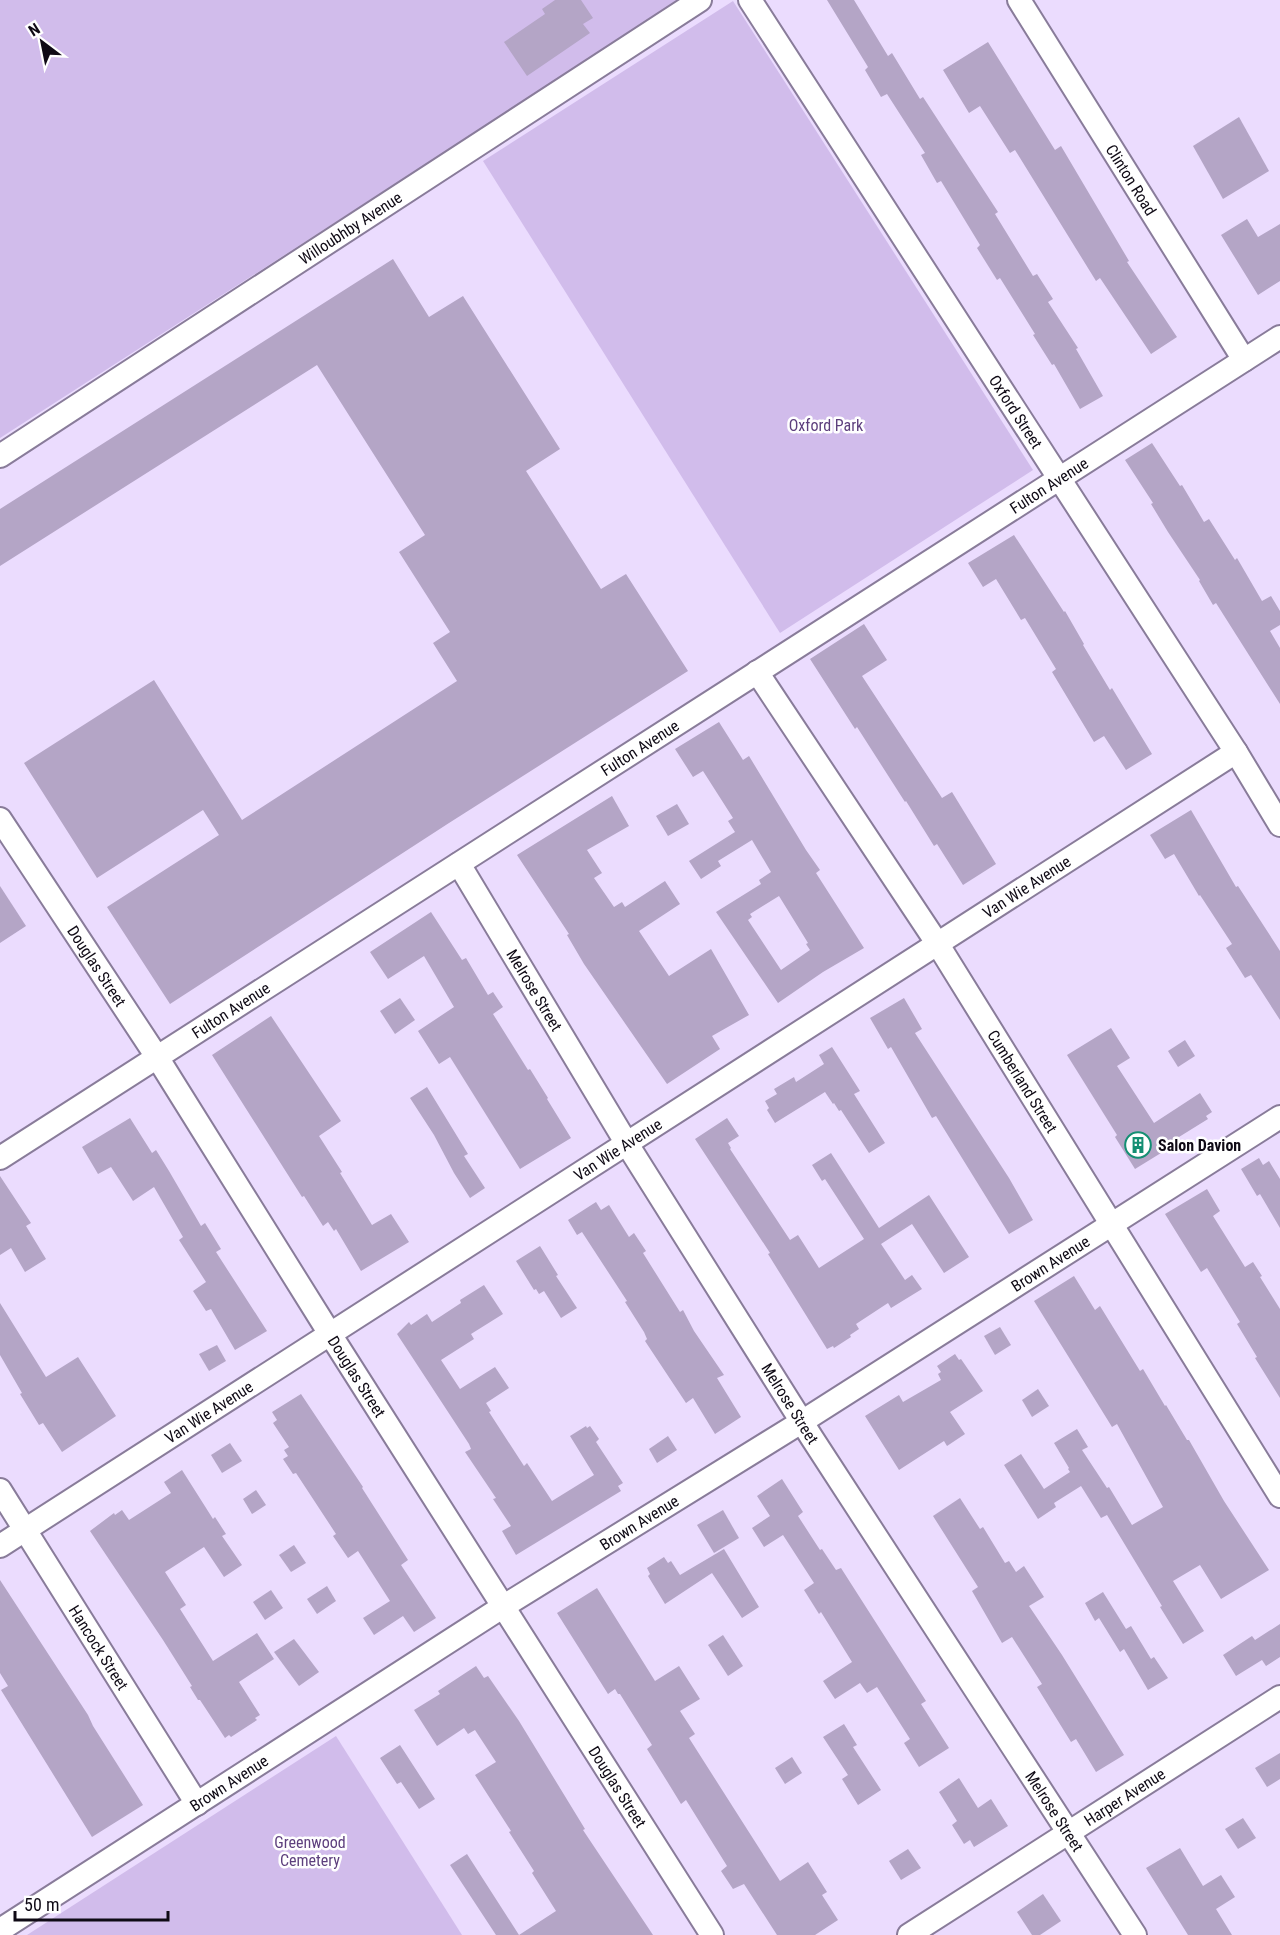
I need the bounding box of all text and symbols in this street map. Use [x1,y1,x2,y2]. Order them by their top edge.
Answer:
north arrow [12,12,72,72]
text: N [25,19,44,40]
street label: Clinton Road [1102,141,1161,219]
street label: Willoubhby Avenue [295,187,405,268]
street label: Oxford Street [985,371,1047,452]
park label: Oxford Park [789,416,864,435]
street label: Fulton Avenue [1006,453,1091,517]
street label: Fulton Avenue [597,716,682,780]
street label: Van Wie Avenue [979,851,1074,922]
street label: Douglas Street [63,922,130,1010]
street label: Melrose Street [503,946,567,1035]
street label: Fulton Avenue [188,978,273,1042]
street label: Cumberland Street [984,1026,1062,1136]
street label: Van Wie Avenue [570,1114,665,1185]
building icon: Salon Davion [1123,1130,1153,1160]
place label: Salon Davion [1158,1136,1241,1155]
street label: Brown Avenue [1007,1231,1093,1295]
street label: Douglas Street [324,1332,390,1421]
street label: Melrose Street [758,1359,823,1448]
street label: Van Wie Avenue [161,1377,256,1447]
street label: Brown Avenue [596,1491,682,1554]
street label: Hancock Street [65,1602,133,1694]
street label: Douglas Street [585,1742,651,1831]
street label: Brown Avenue [186,1751,272,1815]
street label: Harper Avenue [1080,1764,1169,1830]
street label: Melrose Street [1022,1767,1088,1855]
park label: Greenwood Cemetery [274,1833,346,1870]
scale bar [15,1884,168,1922]
text: 50 m [24,1894,59,1915]

